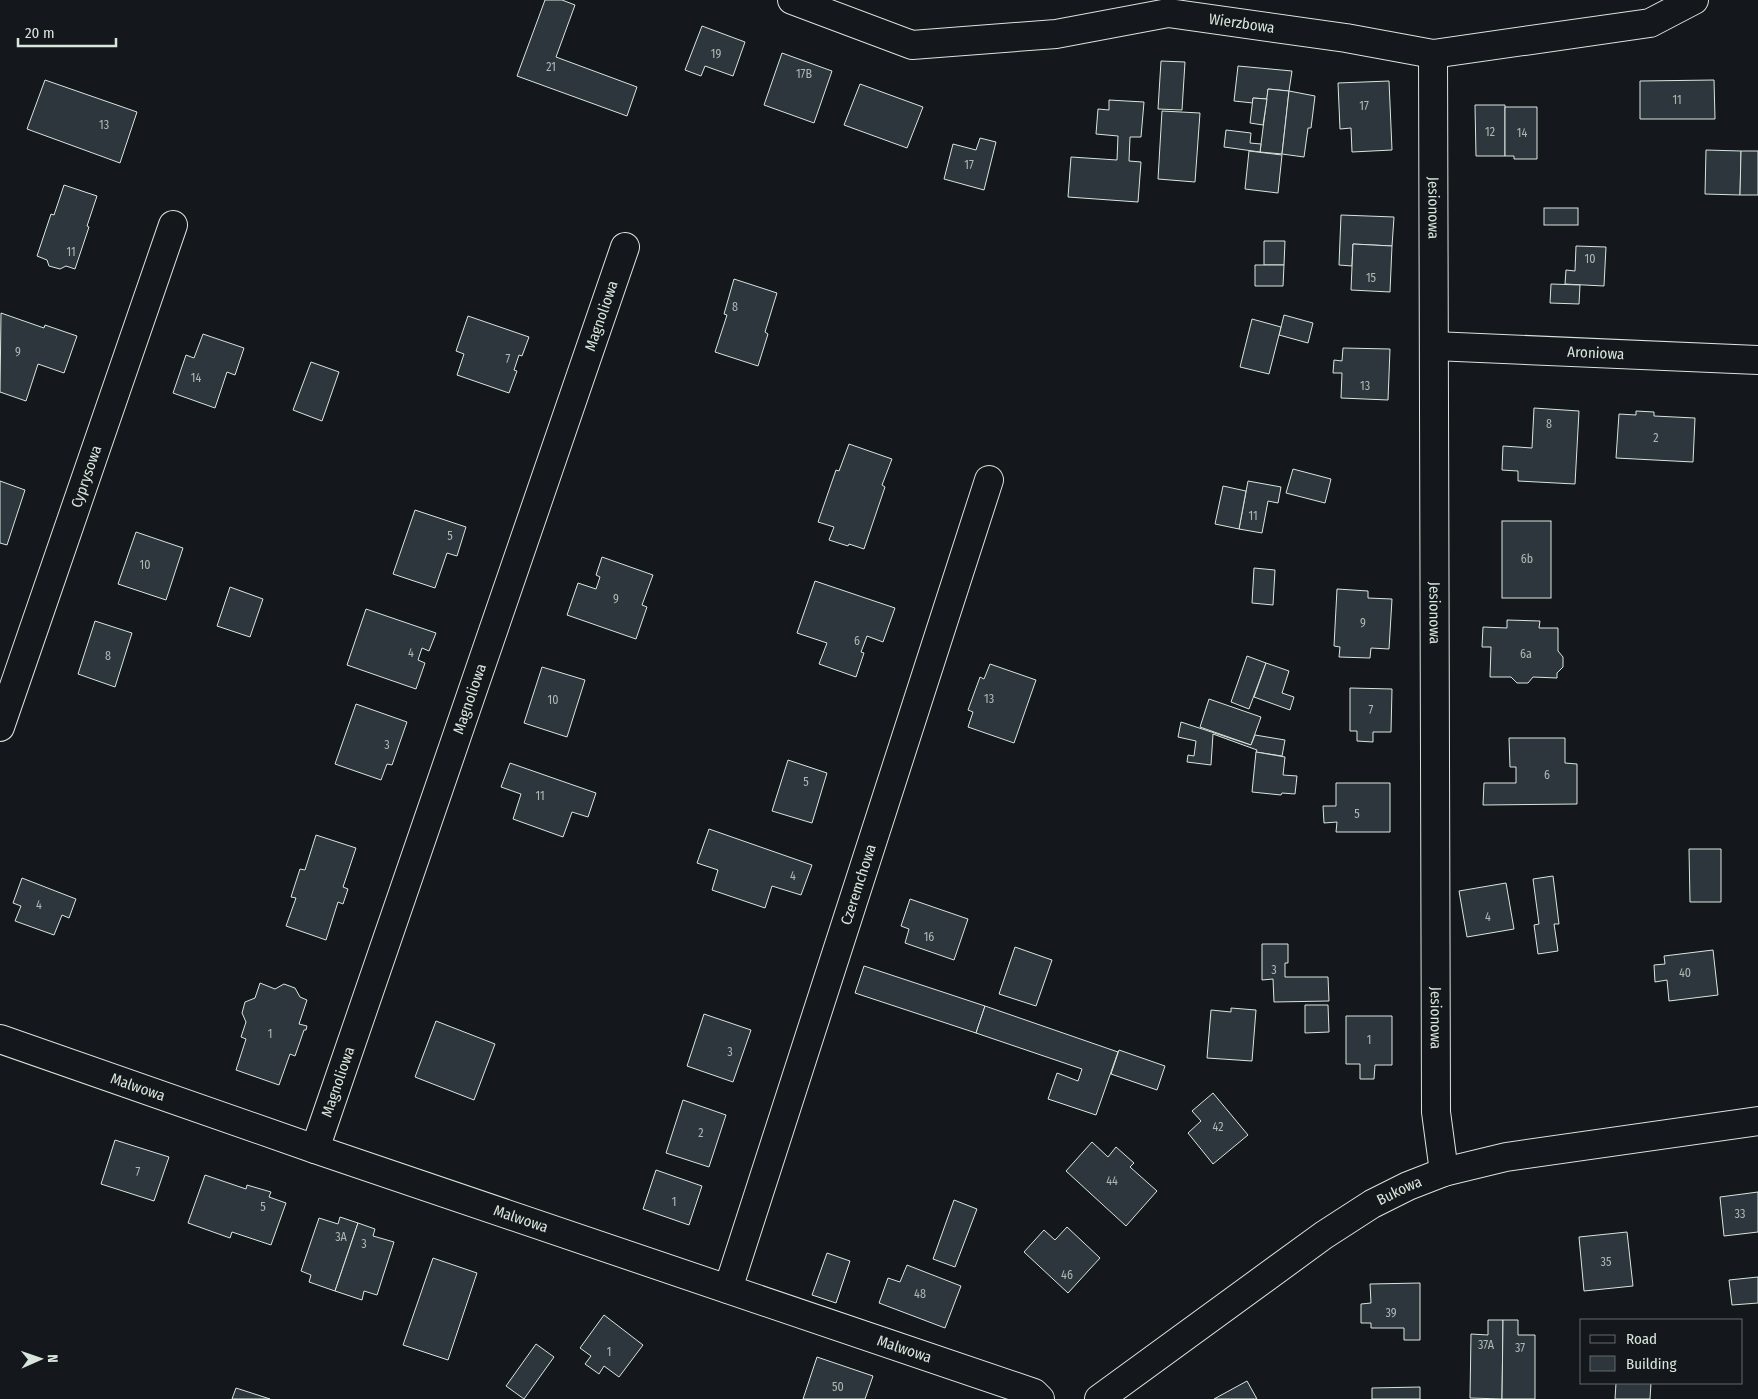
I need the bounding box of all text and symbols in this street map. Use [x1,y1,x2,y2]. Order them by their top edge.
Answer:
street label: Wierzbowa [1208,10,1276,37]
scale bar [18,15,115,47]
text: 20 m [25,24,55,42]
house number: 19 [711,47,721,61]
house number: 21 [546,60,556,74]
house number: 17B [796,67,812,81]
house number: 11 [1672,93,1682,107]
house number: 17 [1359,99,1369,113]
house number: 13 [99,118,109,132]
house number: 12 [1485,125,1495,139]
house number: 14 [1517,126,1527,140]
house number: 17 [964,158,974,172]
street label: Jesionowa [1424,177,1443,239]
house number: 11 [66,245,76,259]
house number: 10 [1585,252,1595,266]
house number: 15 [1366,271,1377,285]
street label: Magnoliowa [581,278,622,353]
house number: 8 [732,300,738,314]
street label: Aroniowa [1567,343,1625,363]
house number: 9 [15,345,21,359]
house number: 7 [506,352,511,366]
house number: 14 [191,371,201,385]
house number: 13 [1360,379,1370,393]
house number: 8 [1546,417,1552,431]
house number: 2 [1653,431,1659,445]
street label: Cyprysowa [67,443,105,510]
house number: 11 [1248,509,1258,523]
house number: 5 [447,529,453,543]
house number: 6b [1521,552,1533,566]
house number: 10 [140,558,150,572]
street label: Jesionowa [1425,582,1444,644]
house number: 9 [613,592,619,606]
house number: 9 [1360,616,1366,630]
house number: 6 [854,634,860,648]
house number: 4 [408,646,414,660]
house number: 6a [1520,647,1532,661]
house number: 8 [105,649,111,663]
street label: Magnoliowa [449,661,490,736]
house number: 13 [984,692,994,706]
house number: 10 [548,693,558,707]
house number: 7 [1369,703,1374,717]
house number: 3 [384,738,390,752]
house number: 6 [1544,768,1550,782]
house number: 5 [803,775,809,789]
house number: 11 [535,789,545,803]
house number: 5 [1354,807,1360,821]
street label: Czeremchowa [837,842,880,927]
house number: 4 [790,869,796,883]
house number: 4 [36,898,42,912]
house number: 4 [1485,910,1491,924]
house number: 16 [924,930,934,944]
house number: 3 [1271,963,1277,977]
house number: 40 [1679,966,1691,980]
street label: Jesionowa [1427,987,1445,1049]
house number: 1 [268,1027,272,1041]
house number: 1 [1367,1033,1371,1047]
street label: Magnoliowa [318,1044,359,1119]
house number: 3 [727,1045,733,1059]
street label: Malwowa [108,1069,168,1105]
house number: 42 [1213,1120,1223,1134]
house number: 2 [698,1126,704,1140]
house number: 7 [136,1165,141,1179]
street label: Bukowa [1374,1173,1424,1209]
house number: 44 [1106,1174,1118,1188]
house number: 1 [672,1195,676,1209]
house number: 5 [260,1200,266,1214]
street label: Malwowa [491,1201,550,1236]
house number: 33 [1735,1207,1745,1221]
house number: 3A [335,1230,348,1244]
house number: 3 [361,1237,367,1251]
house number: 35 [1601,1255,1612,1269]
house number: 46 [1061,1268,1073,1282]
house number: 48 [914,1287,926,1301]
house number: 39 [1385,1306,1397,1320]
legend [1580,1319,1743,1384]
text: Road [1626,1330,1657,1348]
street label: Malwowa [875,1331,934,1367]
north arrow [15,1334,65,1384]
house number: 37A [1478,1338,1495,1352]
house number: 37 [1515,1341,1525,1355]
house number: 1 [607,1345,611,1359]
text: N [44,1354,61,1363]
text: Building [1626,1355,1677,1373]
house number: 50 [832,1380,844,1394]

